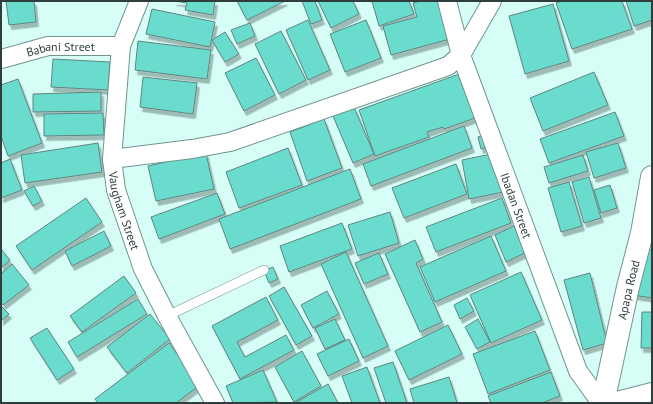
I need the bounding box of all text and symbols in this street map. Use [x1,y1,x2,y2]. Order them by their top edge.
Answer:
street label: Babani Street [24,39,95,59]
street label: Vaugham Street [106,169,143,252]
street label: Ibadan Street [498,170,536,240]
street label: Apapa Road [614,258,642,321]

